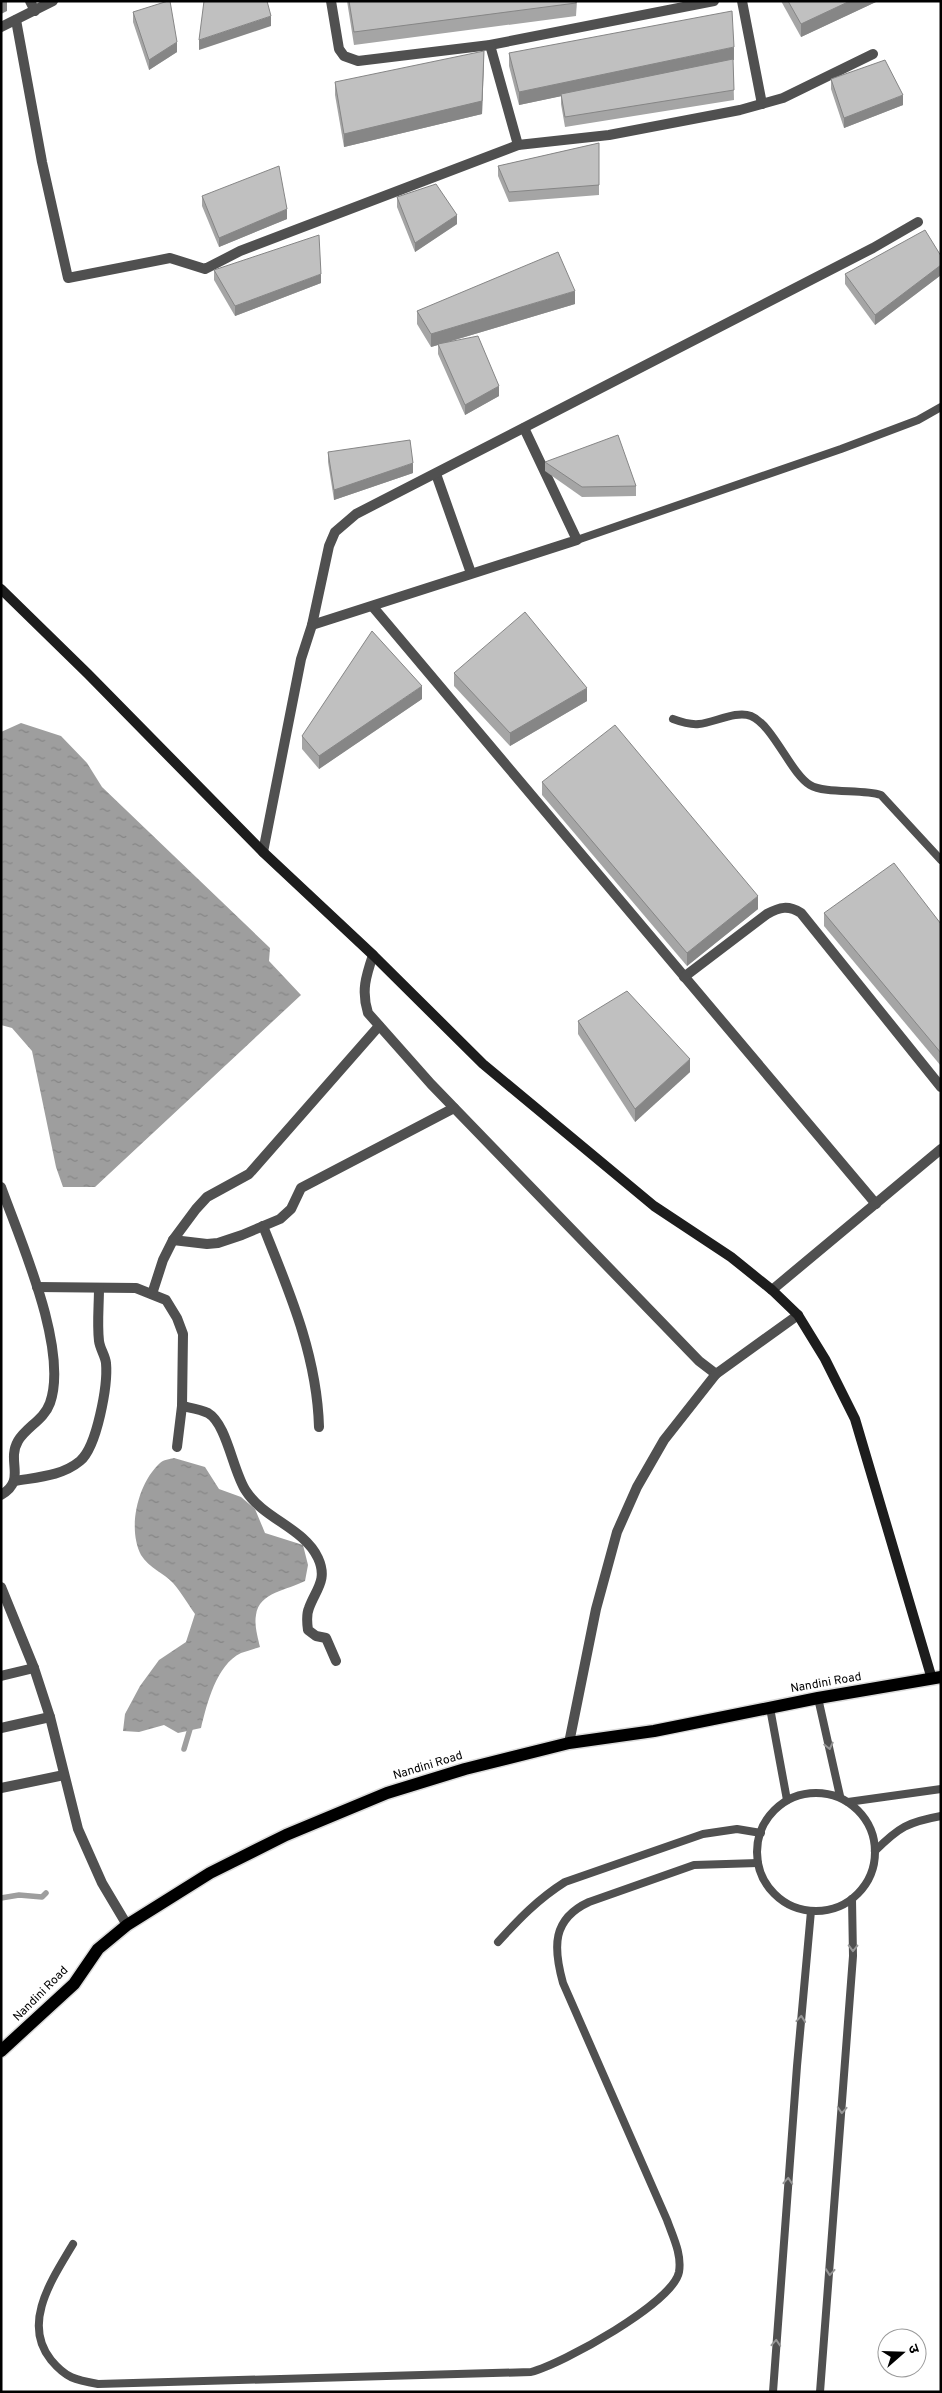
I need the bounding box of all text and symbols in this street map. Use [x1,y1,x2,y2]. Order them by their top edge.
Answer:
street label: Nandini Road [789,1669,863,1697]
one-way arrow [823,1741,834,1750]
street label: Nandini Road [391,1748,465,1784]
one-way arrow [848,1944,858,1952]
street label: Nandini Road [10,1963,72,2025]
one-way arrow [795,2015,806,2023]
one-way arrow [837,2107,848,2115]
one-way arrow [782,2177,793,2185]
one-way arrow [825,2269,836,2277]
north arrow [877,2328,927,2378]
one-way arrow [770,2339,781,2347]
text: उ [903,2342,922,2357]

